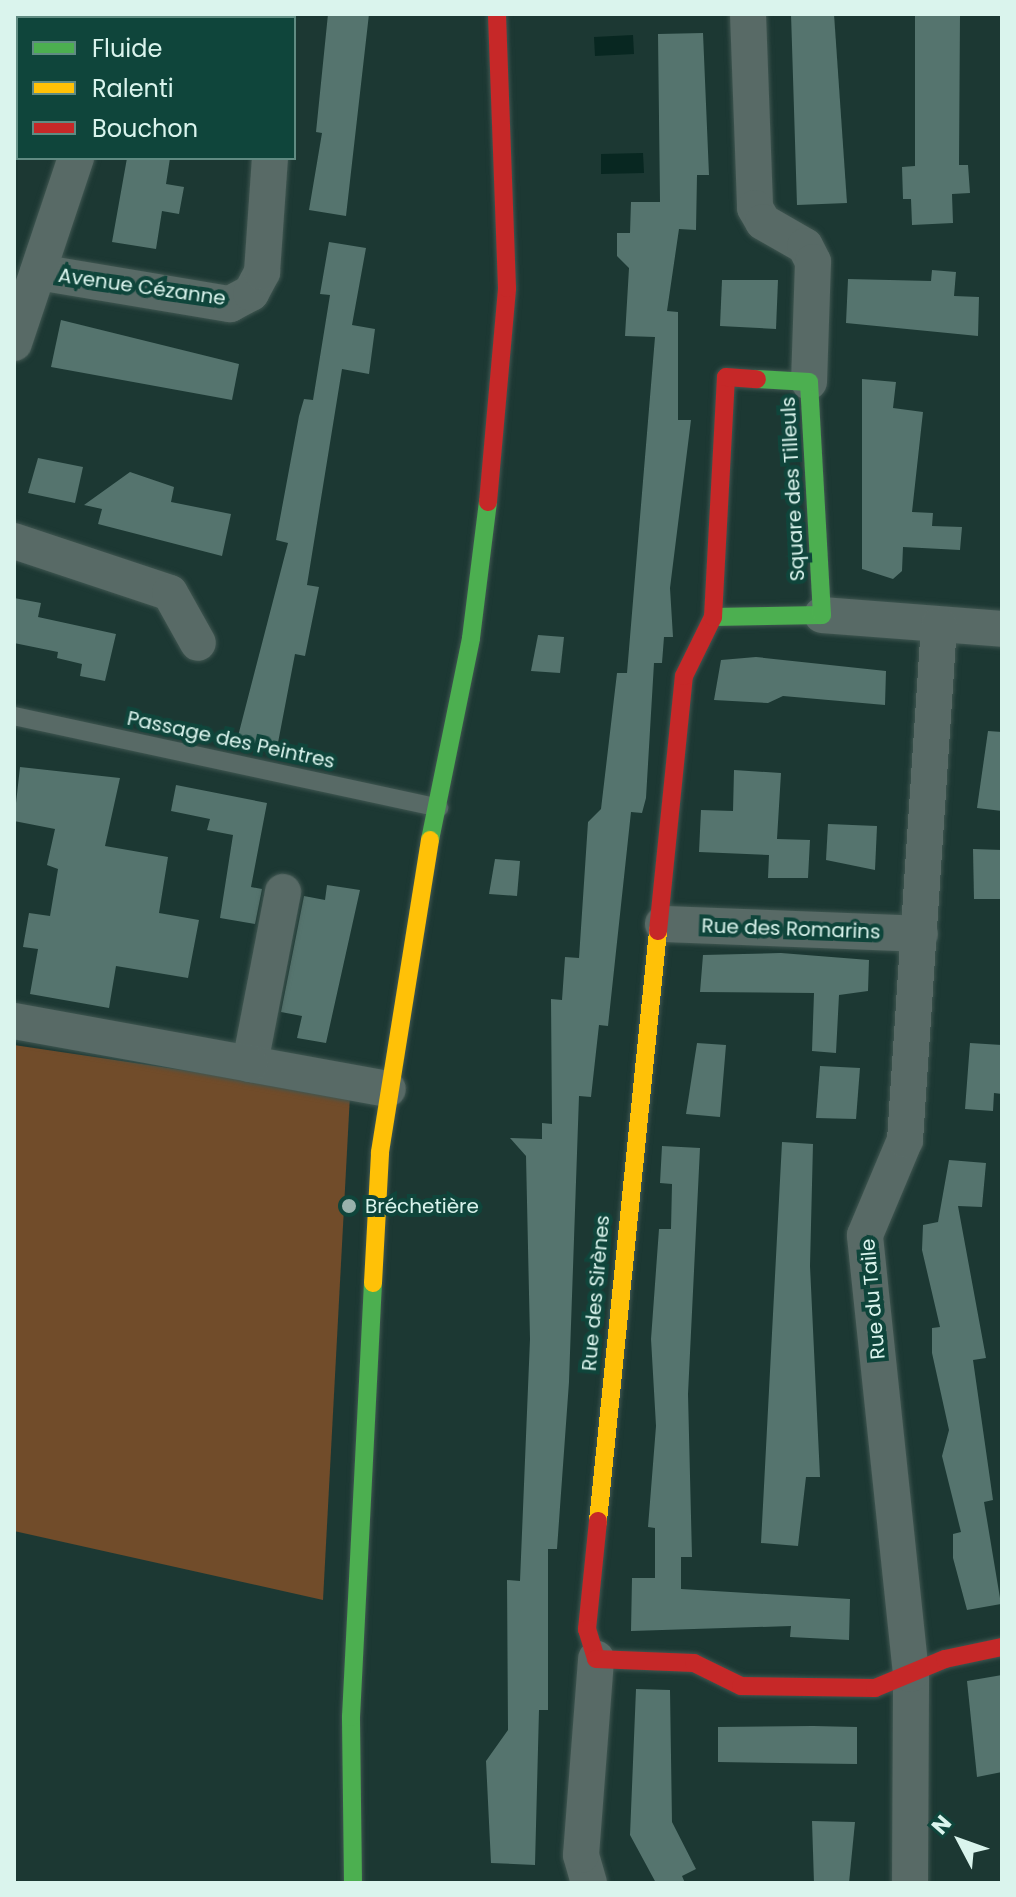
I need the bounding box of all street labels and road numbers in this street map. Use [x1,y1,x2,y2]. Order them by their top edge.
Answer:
street label: Avenue Cézanne [57,263,227,311]
street label: Square des Tilleuls [776,396,810,582]
street label: Passage des Peintres [125,706,337,774]
street label: Rue des Romarins [701,914,881,944]
street label: Rue des Sirènes [577,1214,615,1372]
street label: Rue du Taile [856,1238,890,1360]

